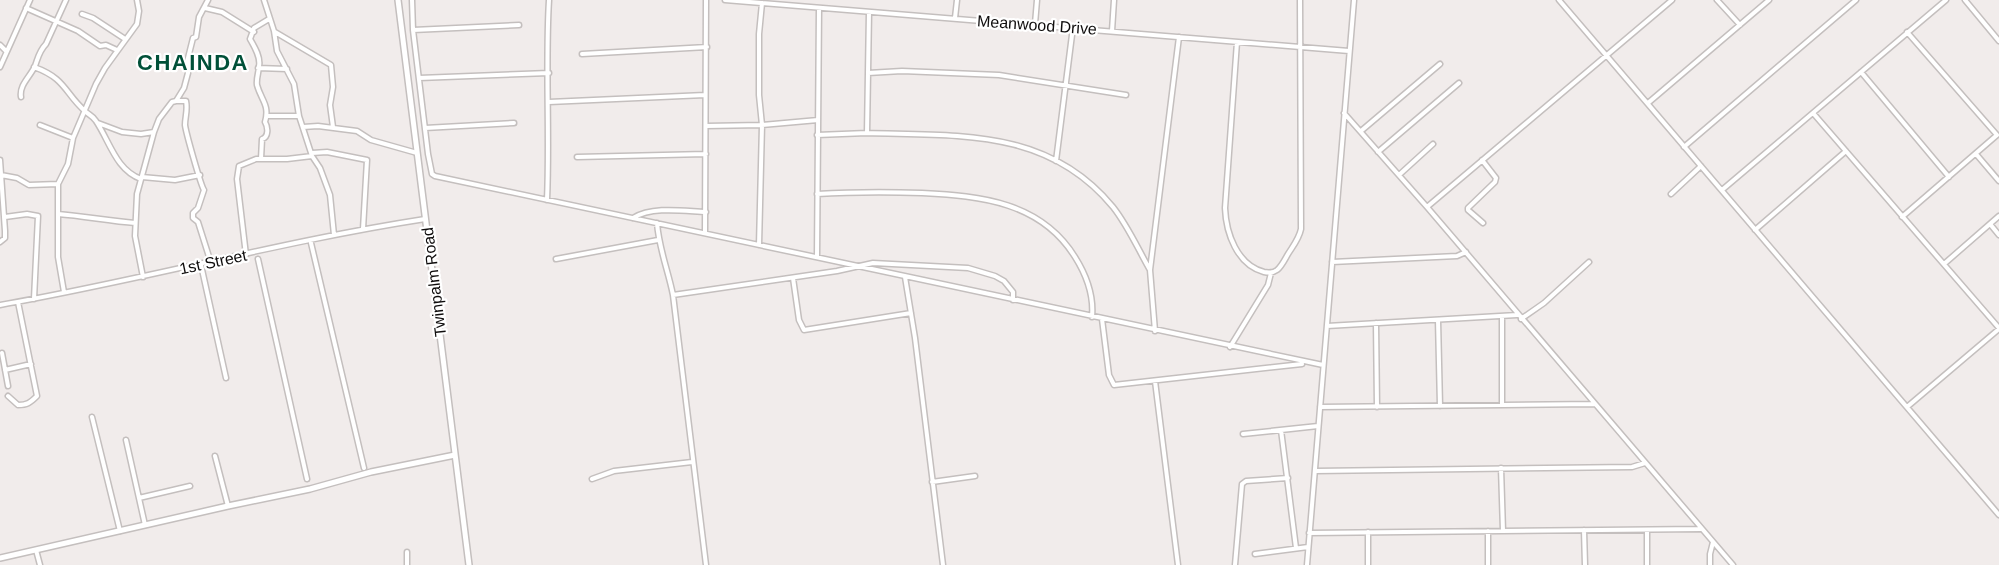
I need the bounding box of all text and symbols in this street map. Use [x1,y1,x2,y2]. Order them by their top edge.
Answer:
street label: Meanwood Drive [977,12,1098,38]
district label: CHAINDA [137,50,249,75]
street label: Twinpalm Road [419,226,449,338]
street label: 1st Street [178,246,249,277]

